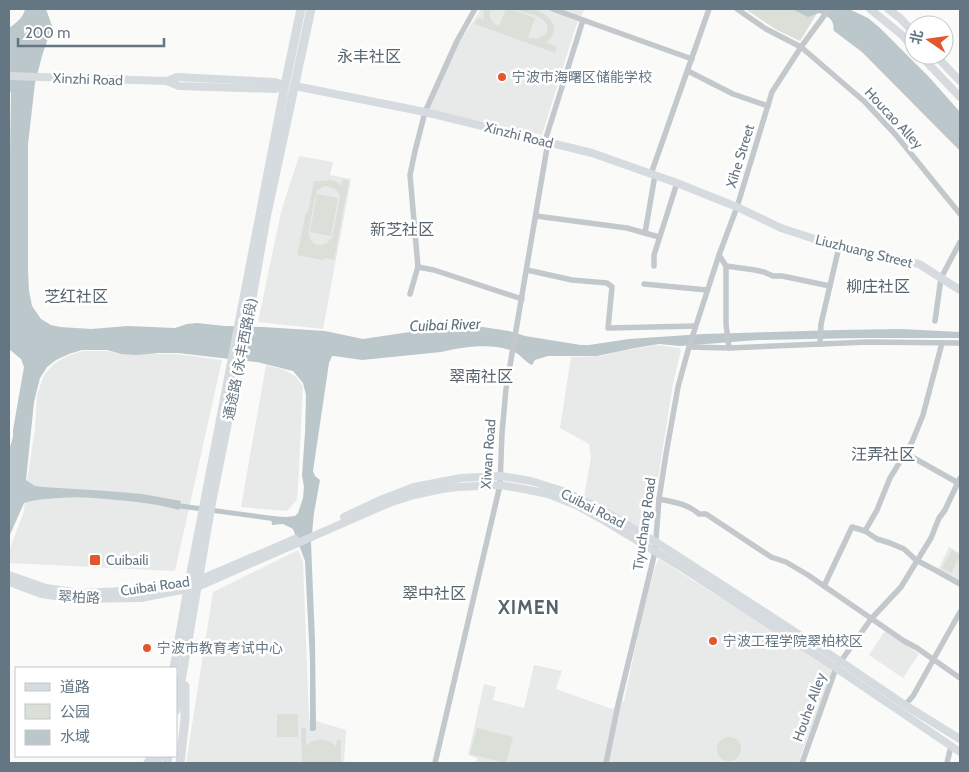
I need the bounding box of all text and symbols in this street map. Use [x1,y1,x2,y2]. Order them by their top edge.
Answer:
scale bar [18,15,164,47]
north arrow [904,15,954,65]
text: 200 m [25,24,70,42]
text: 北 [906,28,927,46]
district label: 永丰社区 [337,47,401,66]
place label: 宁波市海曙区储能学校 [512,68,652,86]
street label: Xinzhi Road [53,69,123,89]
marker: 宁波市海曙区储能学校 [496,71,508,83]
street label: Houcao Alley [861,83,927,153]
street label: Xinzhi Road [483,118,555,152]
street label: Xihe Street [722,122,758,190]
district label: 新芝社区 [370,220,434,239]
street label: Liuzhuang Street [814,230,915,272]
district label: 柳庄社区 [846,277,910,296]
district label: 芝红社区 [44,287,108,306]
street label: 通途路 (永丰西路段) [219,296,261,422]
water label: Cuibai River [409,315,482,335]
district label: 翠南社区 [449,367,513,386]
street label: Xiwan Road [477,419,499,489]
district label: 汪弄社区 [851,445,915,464]
street label: Tiyuchang Road [629,476,659,572]
street label: Cuibai Road [558,484,628,532]
place label: Cuibaili [106,551,148,569]
marker: Cuibaili [88,553,102,567]
street label: Cuibai Road [119,572,191,600]
district label: 翠中社区 [402,584,466,603]
street label: 翠柏路 [58,587,100,607]
district label: XIMEN [497,596,560,619]
place label: 宁波工程学院翠柏校区 [723,632,863,650]
marker: 宁波工程学院翠柏校区 [707,635,719,647]
place label: 宁波市教育考试中心 [157,639,283,657]
marker: 宁波市教育考试中心 [141,642,153,654]
legend [15,667,178,757]
street label: Houhe Alley [788,670,830,744]
text: 道路 [60,678,90,696]
text: 公园 [60,703,90,721]
text: 水域 [60,728,90,746]

